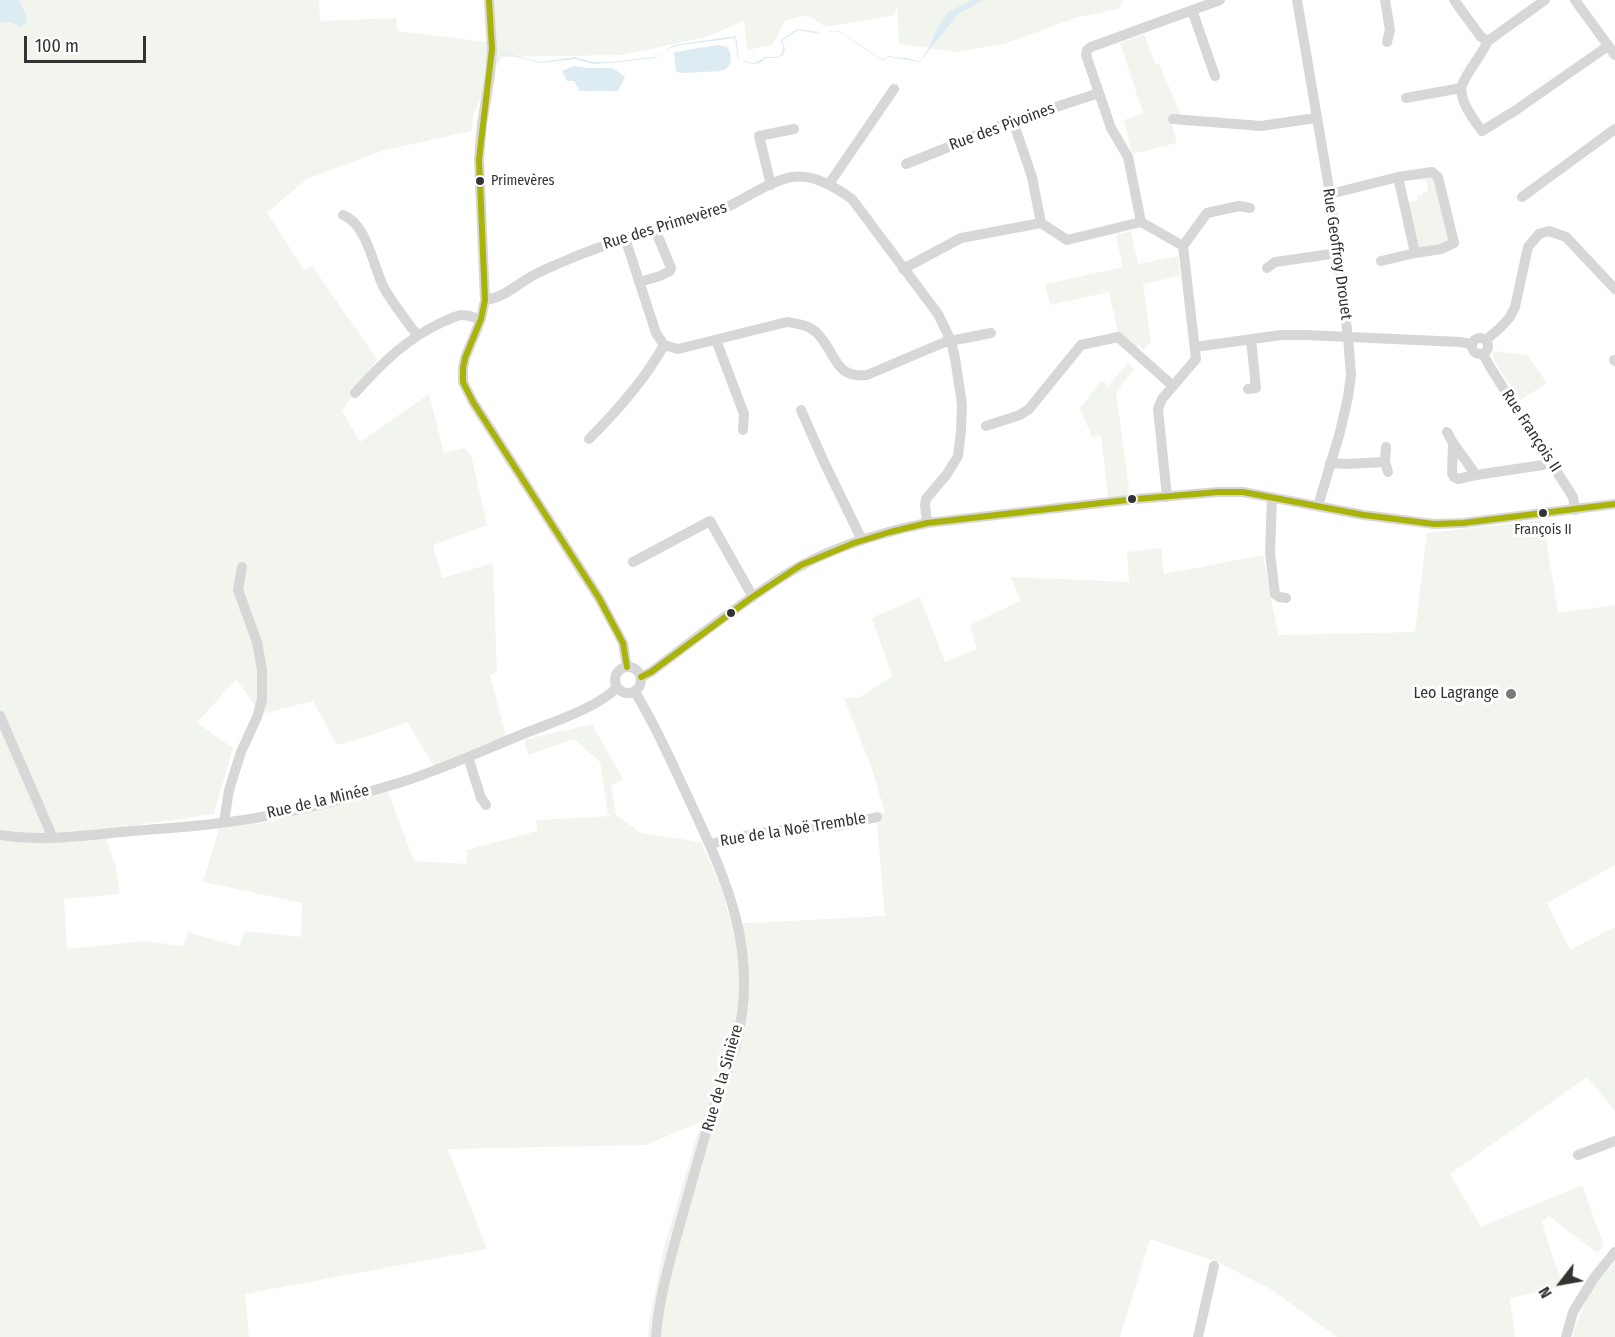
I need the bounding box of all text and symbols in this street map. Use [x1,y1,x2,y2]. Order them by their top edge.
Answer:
scale bar [27,24,148,62]
text: 100 m [35,35,79,57]
street label: Rue des Pivoines [947,99,1057,155]
place label: Primevères [491,173,555,189]
marker: Primevères [474,175,486,187]
street label: Rue Geoffroy Drouet [1318,187,1356,321]
street label: Rue des Primevères [601,198,729,254]
street label: Rue François II [1497,386,1565,476]
unlabelled marker [1126,493,1138,505]
marker: François II [1537,507,1549,519]
place label: François II [1514,522,1572,538]
unlabelled marker [725,607,737,619]
place label: Leo Lagrange [1413,684,1499,704]
marker: Leo Lagrange [1504,687,1518,701]
street label: Rue de la Minée [265,781,371,823]
street label: Rue de la Noë Tremble [719,809,867,851]
street label: Rue de la Sinière [699,1022,747,1134]
north arrow [1531,1253,1591,1313]
text: N [1535,1284,1556,1302]

